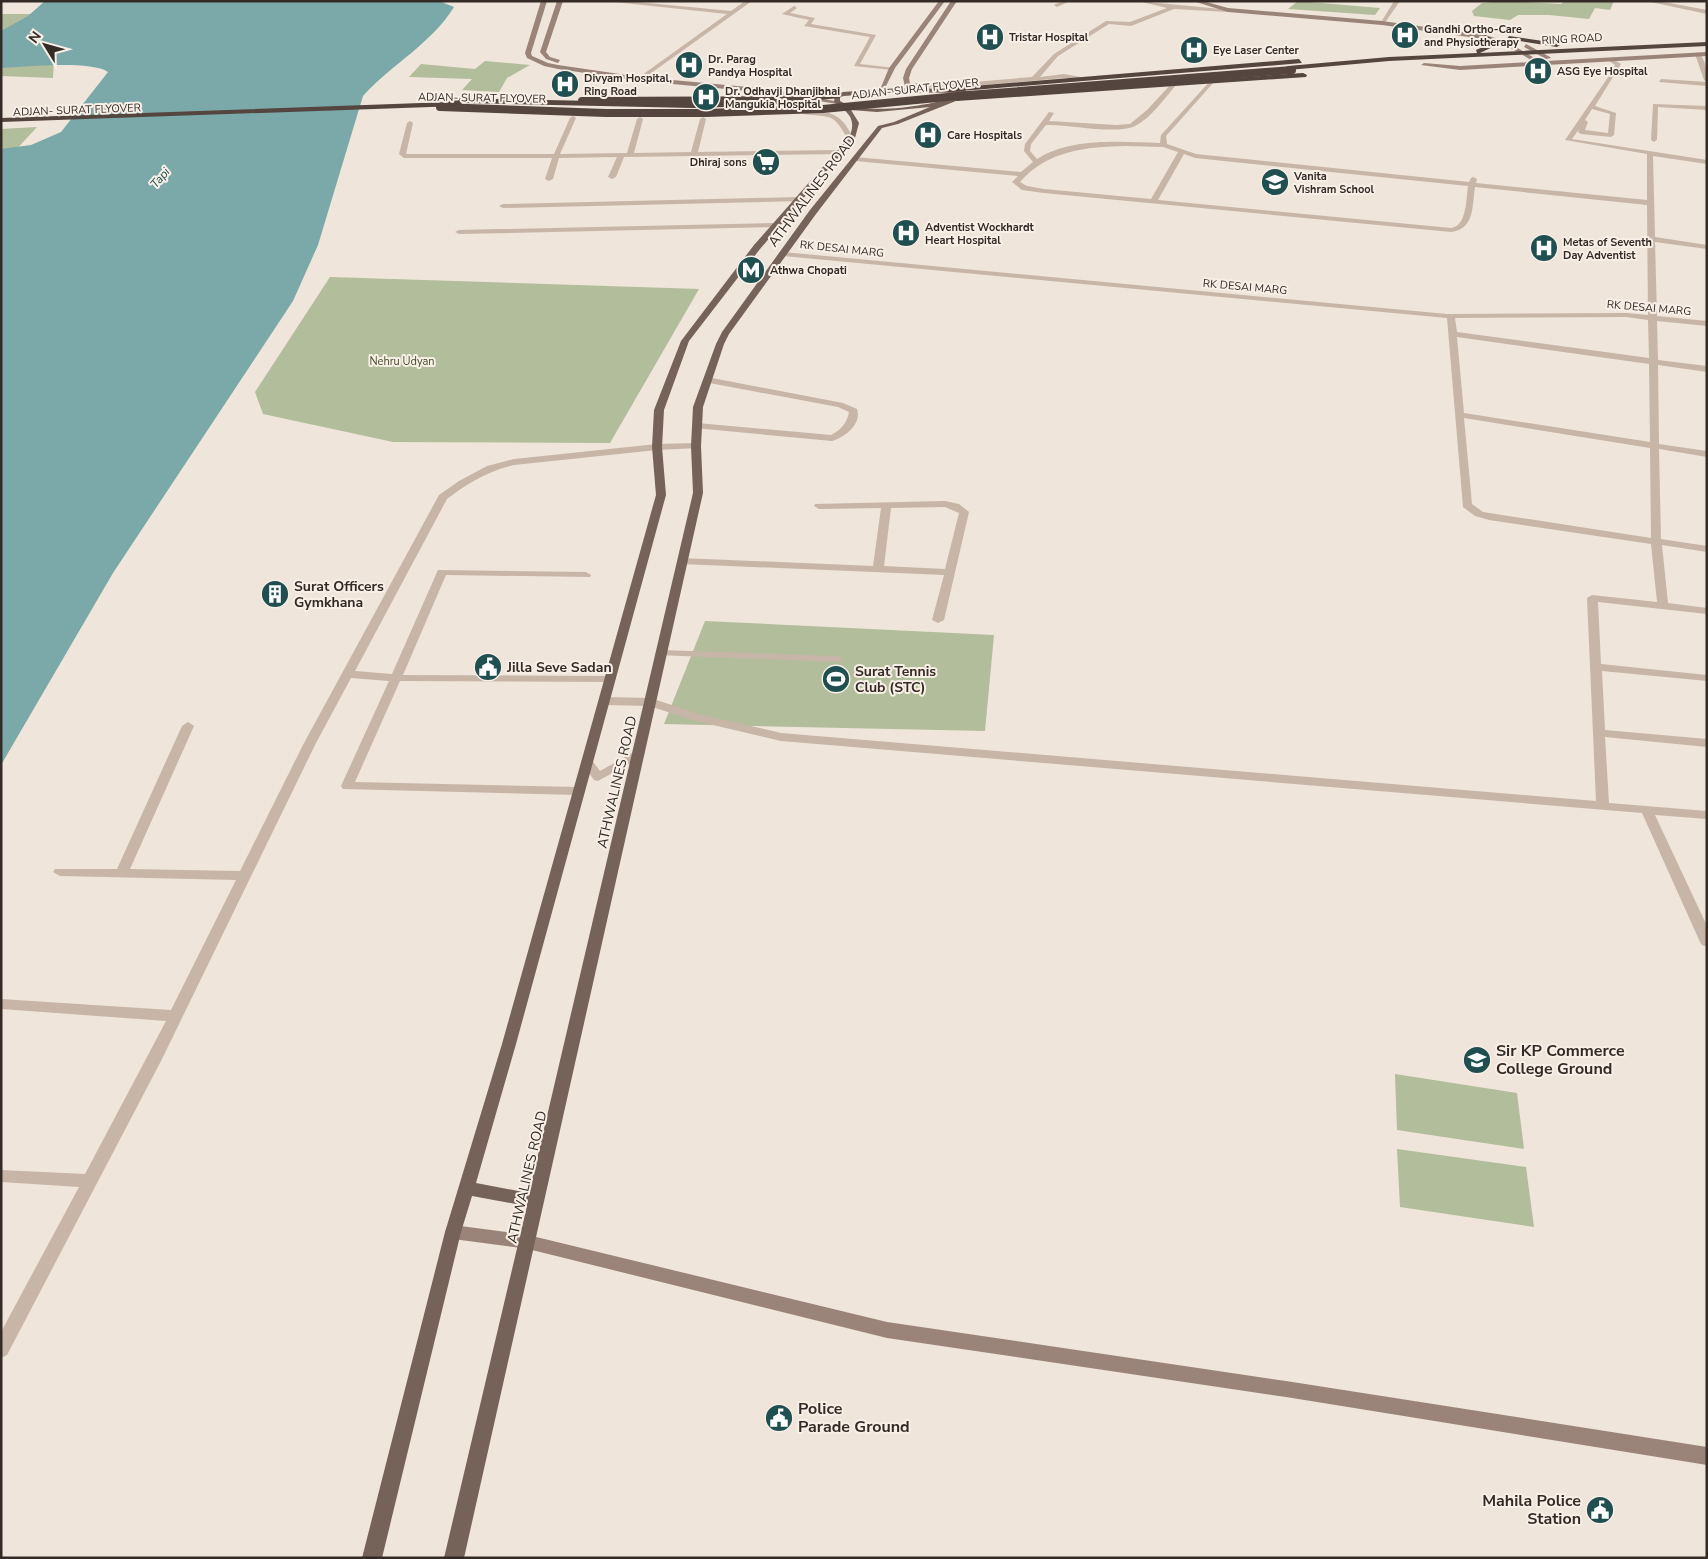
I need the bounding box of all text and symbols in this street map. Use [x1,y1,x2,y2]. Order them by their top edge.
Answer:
north arrow [20,20,70,70]
hospital icon: Gandhi Ortho-Care and Physiotherapy [1390,20,1420,50]
hospital icon: Tristar Hospital [975,22,1005,52]
place label: Gandhi Ortho-Care and Physiotherapy [1424,22,1522,50]
text: N [24,28,46,47]
place label: Tristar Hospital [1009,30,1089,45]
street label: RING ROAD [1541,30,1603,48]
hospital icon: Eye Laser Center [1179,35,1209,65]
place label: Eye Laser Center [1213,43,1300,58]
hospital icon: Dr. Parag Pandya Hospital [674,50,704,80]
place label: Dr. Parag Pandya Hospital [708,52,792,80]
hospital icon: ASG Eye Hospital [1523,56,1553,86]
place label: ASG Eye Hospital [1557,64,1648,79]
hospital icon: Divyam Hospital, Ring Road [550,69,580,99]
place label: Divyam Hospital, Ring Road [584,71,672,99]
street label: ADJAN- SURAT FLYOVER [851,75,980,103]
hospital icon: Dr. Odhavji Dhanjibhai Mangukia Hospital [691,82,721,112]
place label: Dr. Odhavji Dhanjibhai Mangukia Hospital [725,84,840,112]
street label: ADJAN- SURAT FLYOVER [418,89,547,107]
street label: ADJAN- SURAT FLYOVER [13,100,142,120]
hospital icon: Care Hospitals [913,120,943,150]
place label: Care Hospitals [947,128,1022,143]
street label: ATHWALINES ROAD [764,131,860,251]
supermarket icon: Dhiraj sons [751,147,781,177]
place label: Dhiraj sons [690,155,747,170]
water label: Tapi [147,164,174,192]
school or university icon: Vanita Vishram School [1260,167,1290,197]
place label: Vanita Vishram School [1293,169,1375,197]
hospital icon: Adventist Wockhardt Heart Hospital [891,218,921,248]
place label: Adventist Wockhardt Heart Hospital [925,220,1035,248]
hospital icon: Metas of Seventh Day Adventist [1529,233,1559,263]
place label: Metas of Seventh Day Adventist [1563,235,1652,263]
street label: RK DESAI MARG [799,237,885,261]
metro station icon: Athwa Chopati [736,255,766,285]
place label: Athwa Chopati [770,263,847,278]
street label: RK DESAI MARG [1202,276,1288,298]
street label: RK DESAI MARG [1606,297,1692,319]
park label: Nehru Udyan [369,354,435,369]
place label: Surat Officers Gymkhana [294,577,384,612]
building icon: Surat Officers Gymkhana [260,579,290,609]
public building icon: Jilla Seve Sadan [473,652,503,682]
place label: Jilla Seve Sadan [506,658,612,677]
place label: Surat Tennis Club (STC) [855,662,936,697]
sports icon: Surat Tennis Club (STC) [821,664,851,694]
street label: ATHWALINES ROAD [593,714,641,850]
place label: Sir KP Commerce College Ground [1496,1040,1625,1080]
school or university icon: Sir KP Commerce College Ground [1462,1045,1492,1075]
street label: ATHWALINES ROAD [503,1109,551,1245]
place label: Police Parade Ground [798,1398,910,1438]
public building icon: Police Parade Ground [764,1403,794,1433]
place label: Mahila Police Station [1482,1490,1581,1530]
public building icon: Mahila Police Station [1585,1495,1615,1525]

